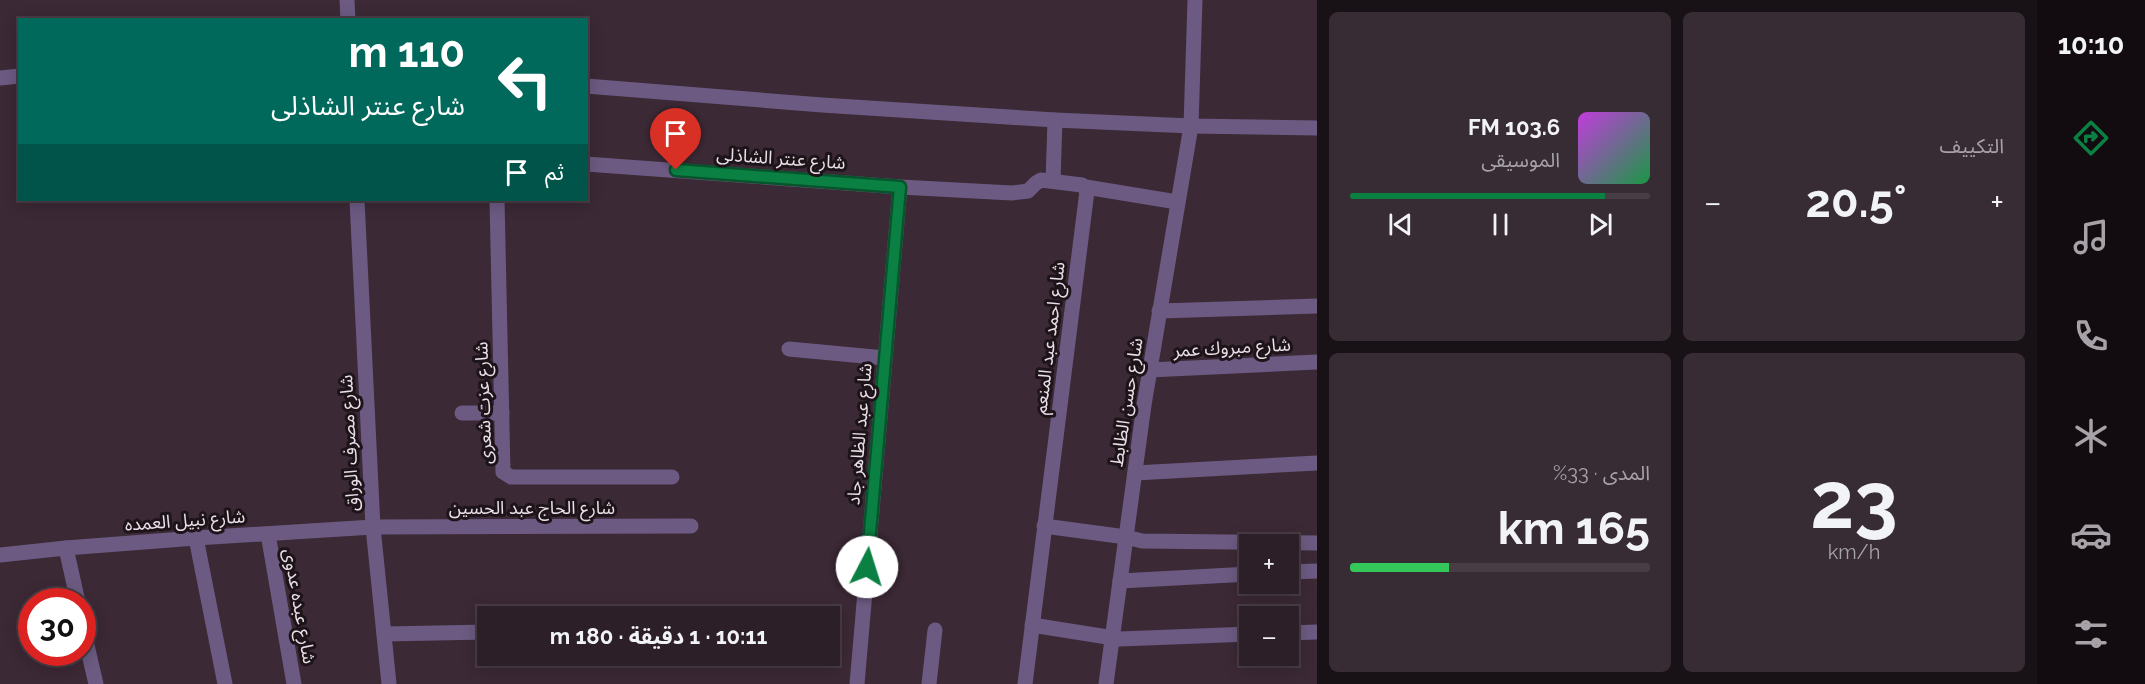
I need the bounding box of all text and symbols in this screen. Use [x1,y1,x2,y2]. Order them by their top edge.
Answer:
text: 110 m [349,28,465,77]
text: 10:10 [2058,29,2124,60]
icon: left [486,42,564,120]
text: شارع عنتر الشاذلى [271,90,465,121]
pin [650,108,701,170]
text: 103.6 FM [1468,114,1560,140]
icon: arrive [659,117,692,150]
icon: directions [2070,117,2112,159]
text: التكييف [1940,134,2004,158]
street label: شارع عنتر الشاذلى [715,143,846,177]
text: الموسيقى [1481,148,1560,172]
icon: arrive [500,156,533,189]
text: ثم [545,159,564,185]
text: 20.5° [1806,175,1906,228]
text: − [1704,183,1722,222]
text: + [1990,183,2004,222]
icon: previous [1384,208,1417,241]
icon: pause [1484,208,1517,241]
icon: next [1584,208,1617,241]
icon: music [2070,216,2112,258]
street label: شارع احمد عبد المنعم [1029,261,1073,416]
icon: phone [2070,315,2112,357]
street label: شارع مبروك عمر [1172,333,1291,365]
street label: شارع حسن الظابط [1105,336,1150,469]
street label: شارع عزت شعرى [470,341,500,465]
street label: شارع عبد الظاهر جاد [842,362,880,506]
street label: شارع مصرف الوراق [335,374,367,512]
icon: climate [2070,415,2112,457]
text: 23 [1810,455,1898,546]
text: المدى · 33% [1553,461,1650,485]
street label: شارع الحاج عبد الحسين [449,497,615,522]
text: 165 km [1498,502,1650,555]
street label: شارع نبيل العمده [124,505,246,539]
icon: car [2070,514,2112,556]
map controls [1239,534,1299,666]
button: + [1239,534,1299,594]
position arrow [835,535,899,599]
text: km/h [1828,540,1880,564]
street label: شارع عبده عدوى [276,547,320,666]
speed limit sign: 30 [18,588,96,666]
button: − [1239,606,1299,666]
icon: filters [2070,613,2112,655]
text: 10:11 · 1 دقيقة · 180 m [550,623,767,649]

